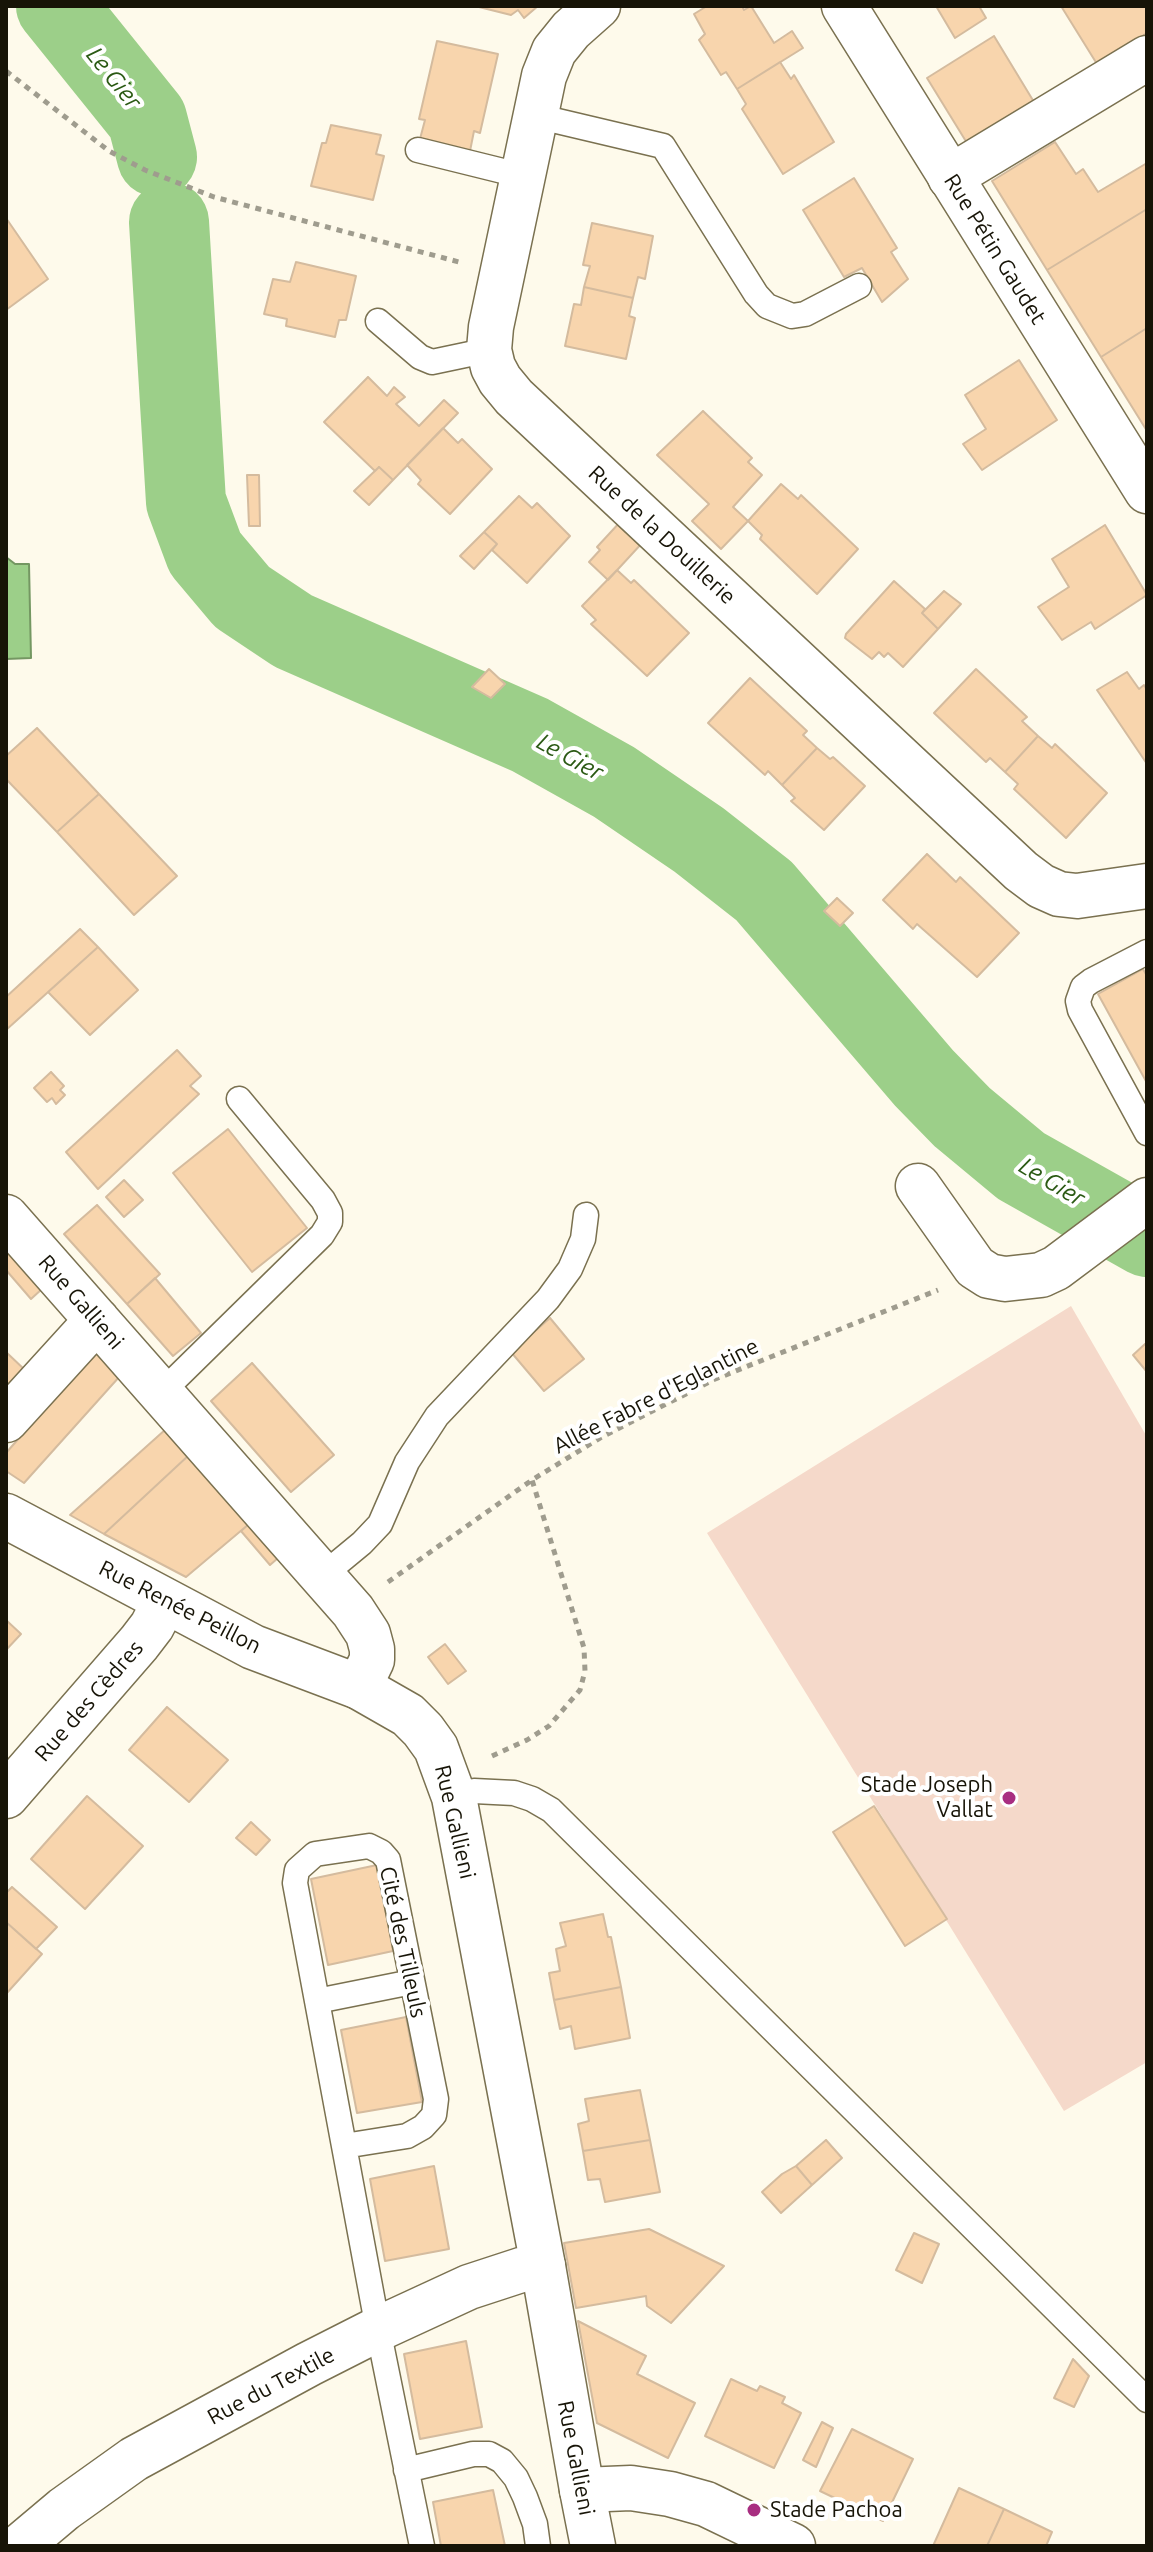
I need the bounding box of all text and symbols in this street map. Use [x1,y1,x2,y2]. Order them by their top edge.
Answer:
water label: Le Gier [80,41,148,115]
street label: Rue Pétin Gaudet [938,169,1052,329]
street label: Rue de la Douillerie [583,460,741,610]
water label: Le Gier [532,727,608,787]
water label: Le Gier [1014,1151,1090,1213]
street label: Rue Gallieni [33,1249,129,1355]
street label: Allée Fabre d'Eglantine [549,1333,763,1459]
street label: Rue Renée Peillon [95,1555,265,1659]
street label: Rue des Cèdres [29,1635,149,1767]
street label: Rue Gallieni [429,1762,481,1882]
place label: Stade Joseph Vallat [861,1772,993,1824]
marker: Stade Joseph Vallat [1000,1789,1018,1807]
street label: Cité des Tilleuls [374,1864,432,2020]
street label: Rue du Textile [203,2341,339,2431]
street label: Rue Gallieni [552,2398,600,2518]
place label: Stade Pachoa [770,2497,903,2523]
marker: Stade Pachoa [745,2501,763,2519]

